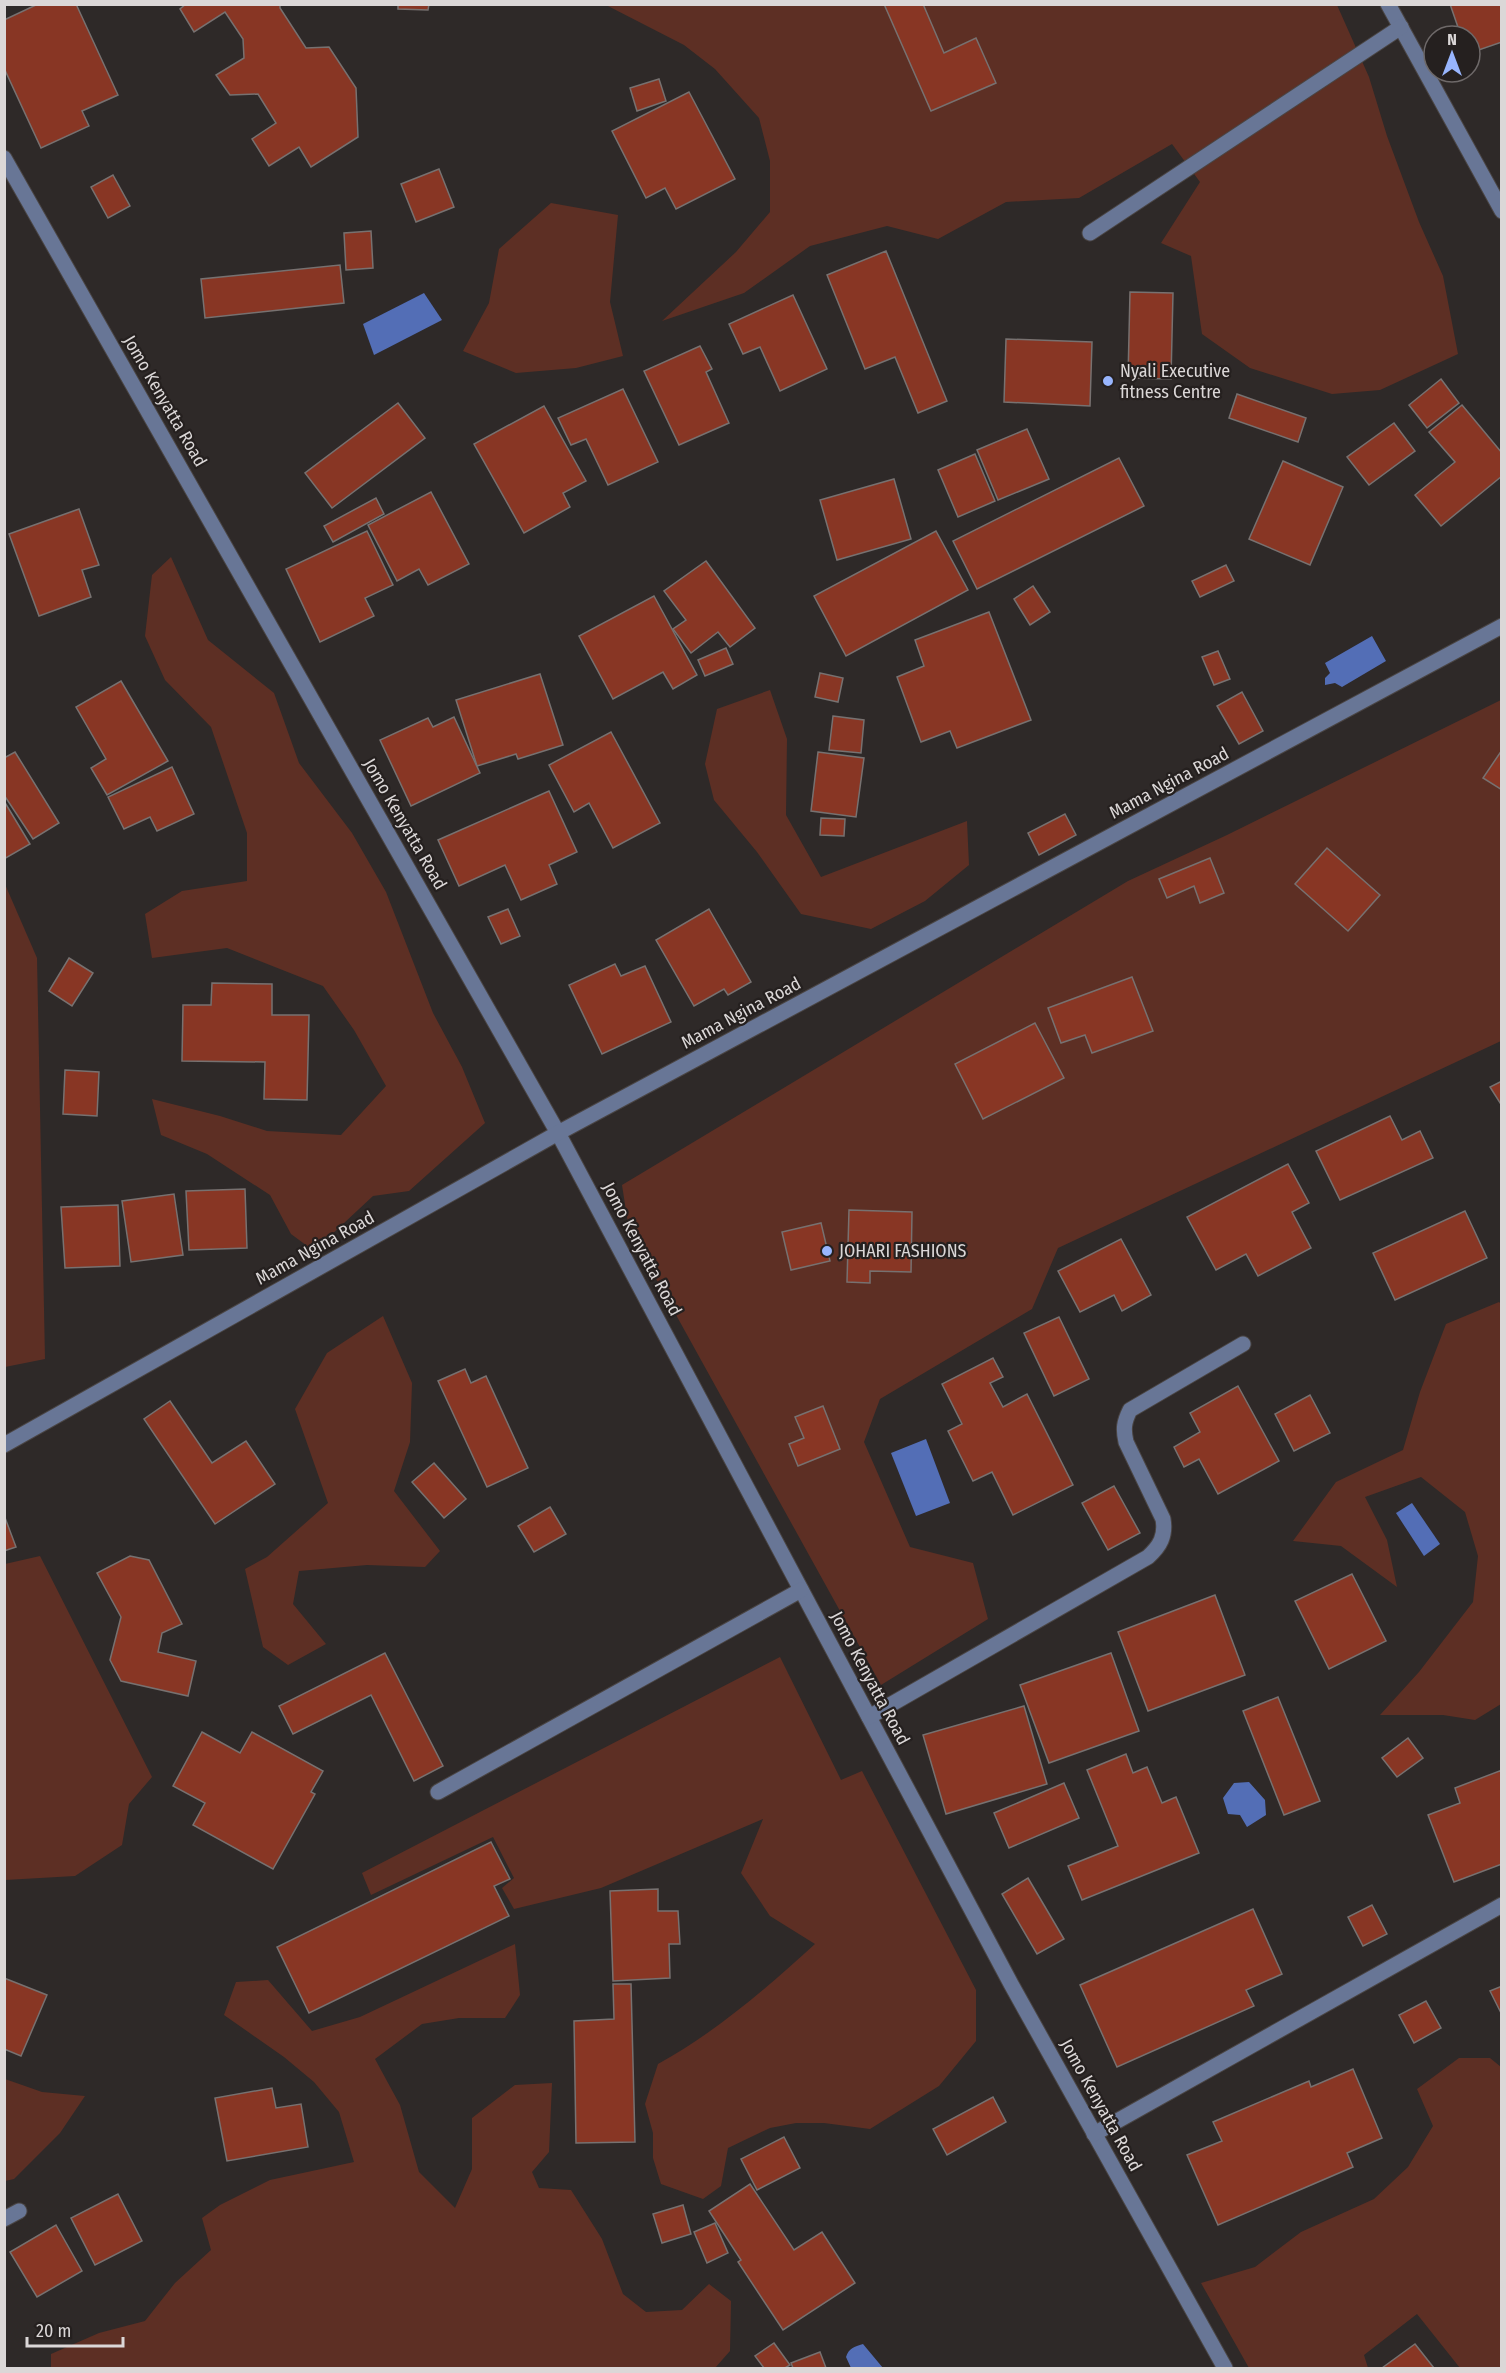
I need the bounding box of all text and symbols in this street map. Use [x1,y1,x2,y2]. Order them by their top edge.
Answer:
north arrow [1422,24,1482,84]
text: N [1447,30,1457,49]
street label: Jomo Kenyatta Road [118,331,212,471]
place label: Nyali Executive fitness Centre [1120,360,1230,403]
marker: Nyali Executive fitness Centre [1101,374,1115,388]
street label: Mama Ngina Road [1105,742,1233,824]
street label: Jomo Kenyatta Road [358,754,452,894]
street label: Mama Ngina Road [677,972,805,1054]
street label: Jomo Kenyatta Road [598,1178,686,1320]
street label: Mama Ngina Road [252,1206,378,1290]
place label: JOHARI FASHIONS [839,1240,967,1262]
marker: JOHARI FASHIONS [820,1244,834,1258]
street label: Jomo Kenyatta Road [826,1607,914,1749]
street label: Jomo Kenyatta Road [1055,2035,1147,2175]
scale bar [27,2310,123,2348]
text: 20 m [36,2320,71,2342]

